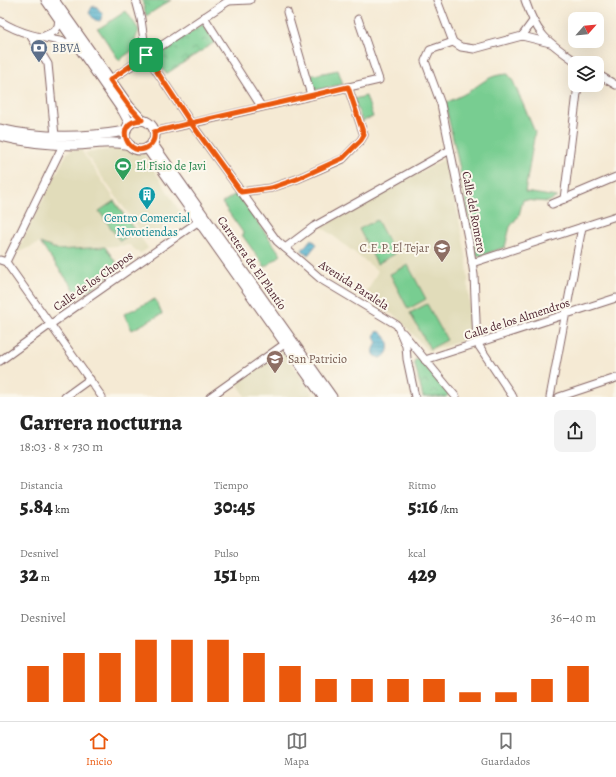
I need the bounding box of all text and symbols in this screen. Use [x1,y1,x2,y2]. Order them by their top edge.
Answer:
north arrow [568,12,604,48]
map controls [568,12,604,92]
bank icon: BBVA [29,38,49,63]
pin [129,38,163,72]
place label: BBVA [52,40,81,56]
icon: arrive [135,44,157,66]
button: layers [568,56,604,92]
sports icon: El Fisio de Javi [113,156,133,181]
place label: El Fisio de Javi [136,158,206,174]
street label: Calle del Romero [458,170,490,254]
building icon: Centro Comercial Novotiendas [137,185,157,210]
place label: Centro Comercial Novotiendas [104,210,190,240]
street label: Carretera de El Plantío [214,213,290,313]
school or university icon: C.E.P. El Tejar [432,238,452,263]
place label: C.E.P. El Tejar [359,240,429,256]
street label: Calle de los Chopos [50,247,136,315]
street label: Avenida Paralela [315,256,392,314]
street label: Calle de los Almendros [462,294,572,344]
school or university icon: San Patricio [265,349,285,374]
place label: San Patricio [288,351,347,367]
text: Carrera nocturna [20,408,182,438]
button: share [554,410,596,452]
text: 18:03 · 8 × 730 m [20,438,103,455]
text: Distancia [20,478,63,493]
text: Tiempo [214,478,248,493]
text: Ritmo [408,478,436,493]
text: 5.84 [20,493,53,520]
text: 30:45 [214,493,255,520]
text: 5:16 [408,493,438,520]
text: km [53,502,70,517]
text: /km [438,502,458,517]
text: Desnivel [20,546,59,561]
text: Pulso [214,546,239,561]
text: kcal [408,546,426,561]
text: 32 [20,561,39,588]
text: 151 [214,561,237,588]
text: 429 [408,561,437,588]
text: m [39,570,50,585]
text: bpm [237,570,260,585]
text: Desnivel [20,609,66,626]
text: 36–40 m [550,609,596,626]
tab: Inicio [86,730,112,769]
tab: Mapa [284,730,309,769]
tab: Guardados [481,730,530,769]

